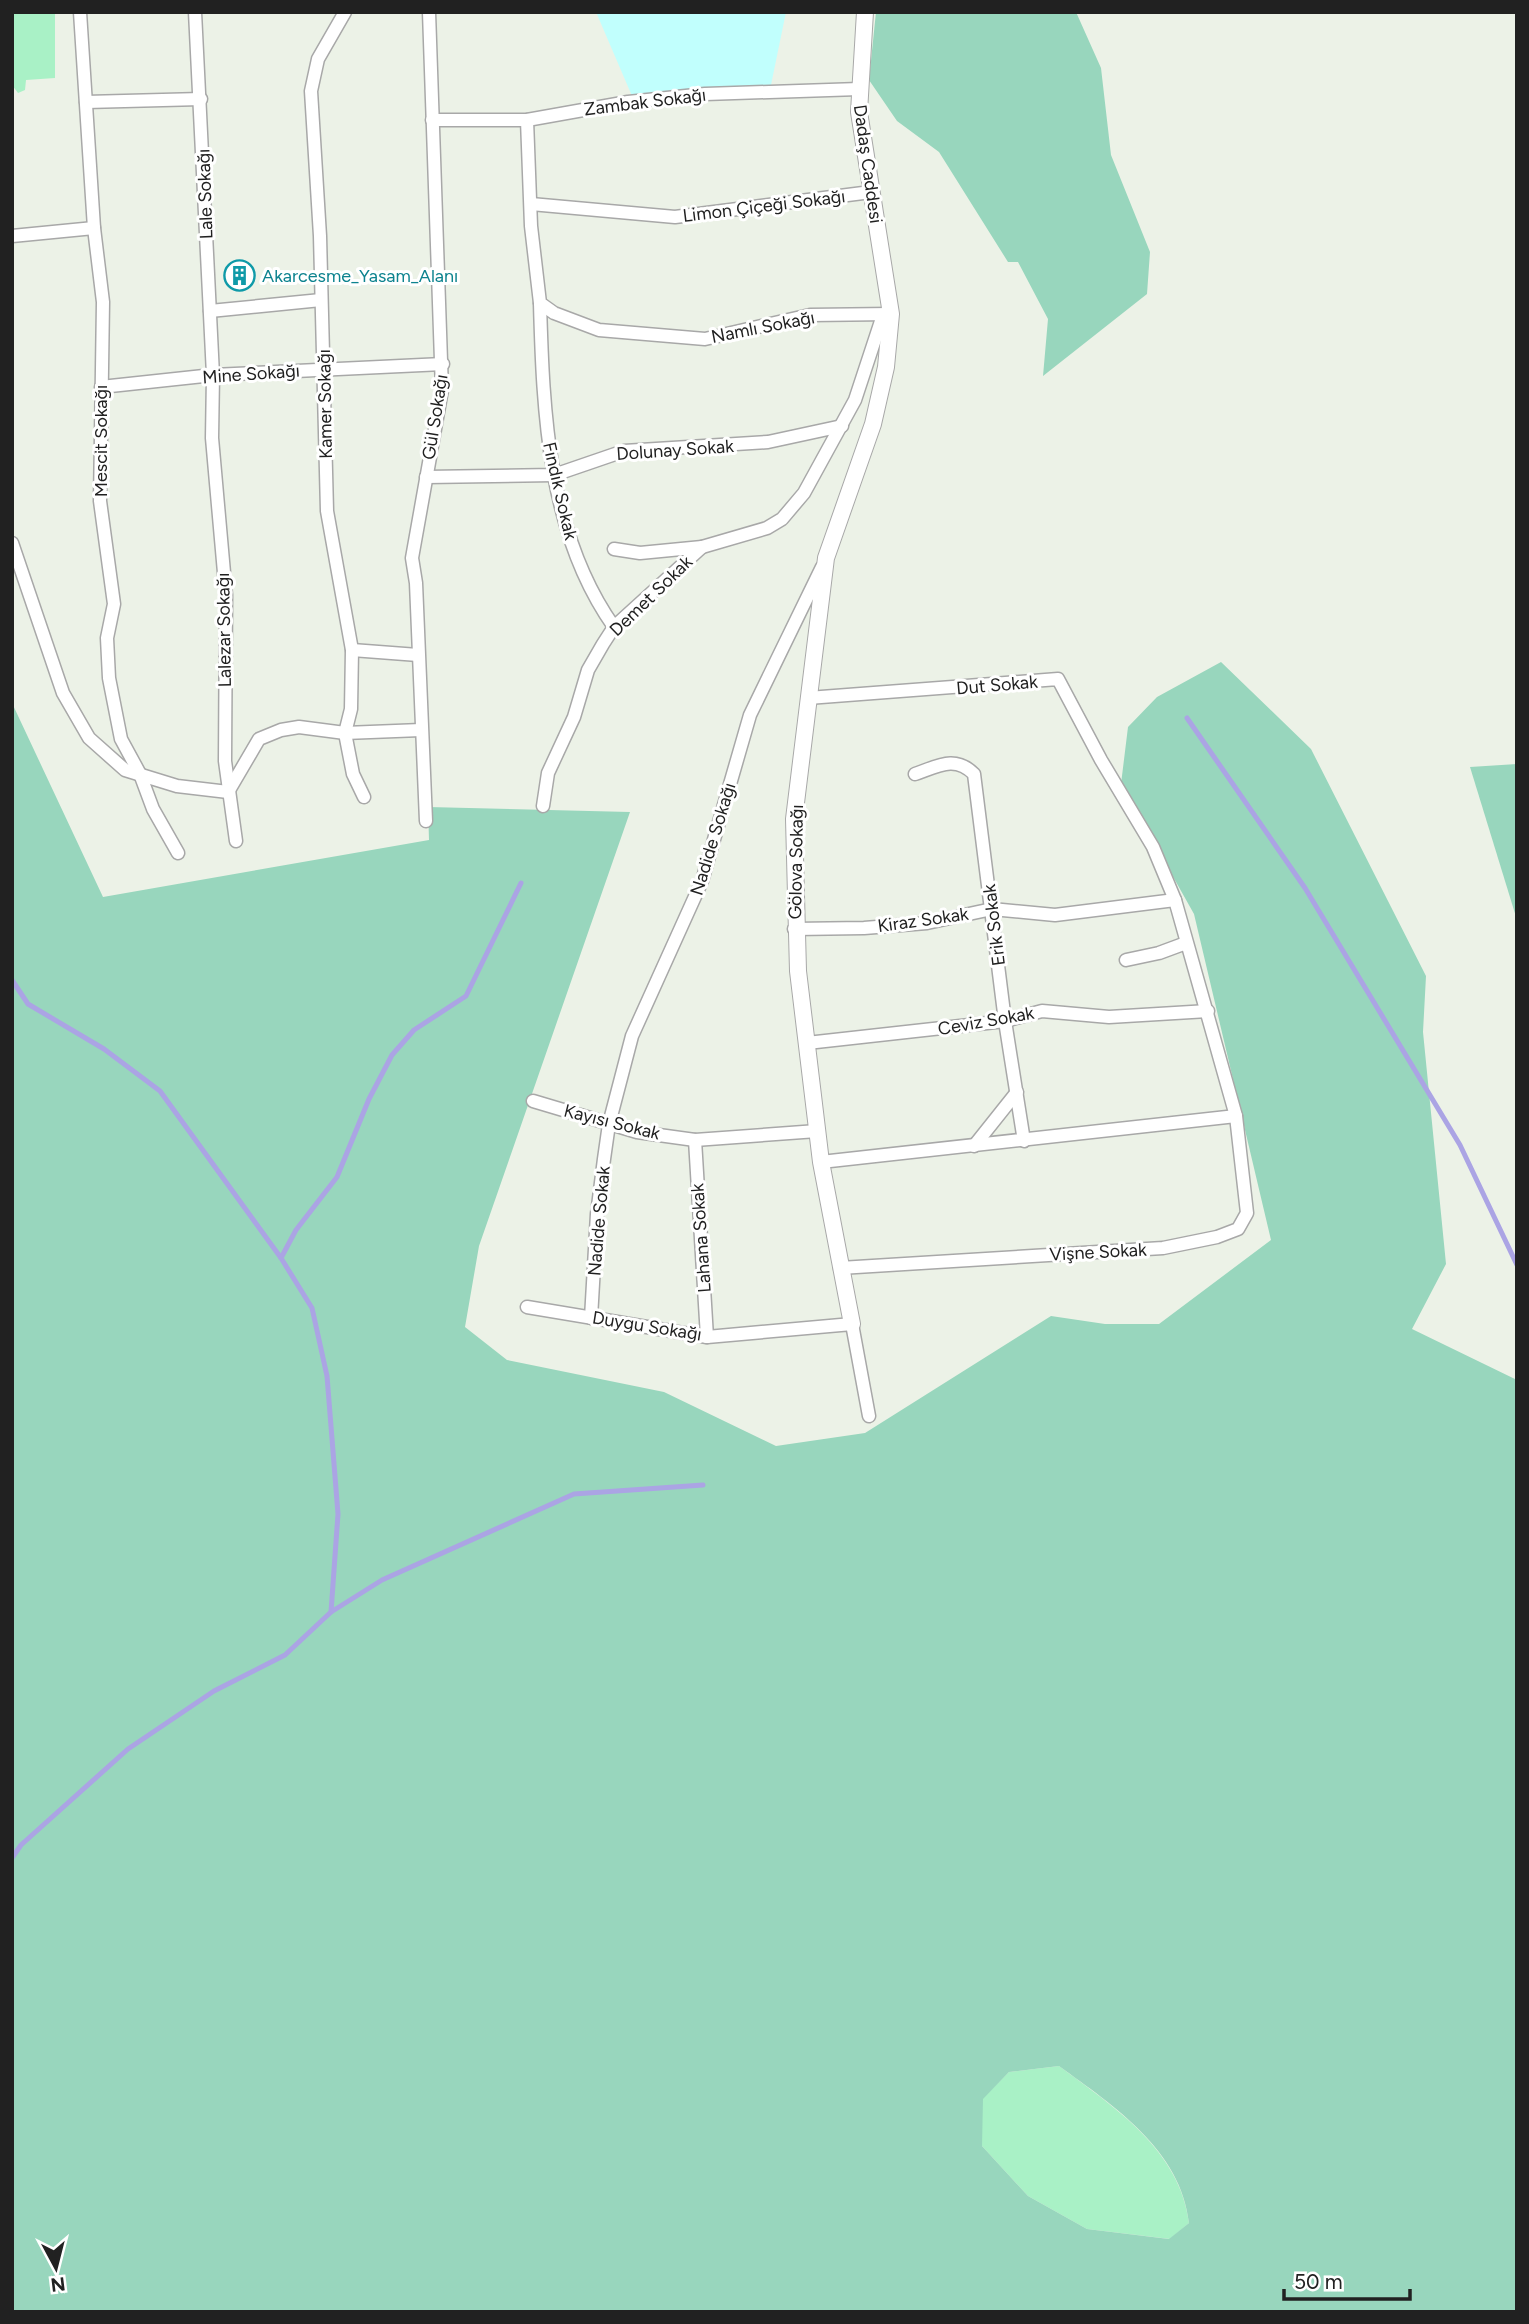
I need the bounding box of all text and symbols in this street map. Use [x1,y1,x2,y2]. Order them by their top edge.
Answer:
street label: Zambak Sokağı [583,84,707,120]
street label: Dadaş Caddesi [849,103,887,225]
street label: Lale Sokağı [192,148,218,240]
street label: Limon Çiçeği Sokağı [681,185,847,227]
building icon: Akarcesme_Yasam_Alanı [222,259,256,293]
place label: Akarcesme_Yasam_Alanı [262,265,458,287]
street label: Namlı Sokağı [709,306,817,348]
street label: Kamer Sokağı [313,349,337,459]
street label: Mine Sokağı [202,360,300,388]
street label: Gül Sokağı [417,373,453,461]
street label: Mescit Sokağı [90,385,112,497]
street label: Dolunay Sokak [615,435,735,465]
street label: Fındık Sokak [538,440,582,542]
street label: Demet Sokak [605,551,697,641]
street label: Lalezar Sokağı [212,572,236,688]
street label: Dut Sokak [955,670,1039,700]
street label: Nadide Sokağı [685,780,741,898]
street label: Gölova Sokağı [784,804,808,920]
street label: Erik Sokak [978,883,1010,967]
street label: Kiraz Sokak [876,903,970,937]
street label: Ceviz Sokak [936,1002,1036,1040]
street label: Kayısı Sokak [562,1099,663,1145]
street label: Nadide Sokak [583,1165,615,1277]
street label: Lahana Sokak [686,1182,716,1293]
street label: Vişne Sokak [1049,1238,1147,1266]
street label: Duygu Sokağı [591,1306,703,1346]
north arrow [21,2233,91,2303]
scale bar [1284,2258,1410,2302]
text: 50 m [1294,2269,1343,2294]
text: N [49,2272,67,2297]

